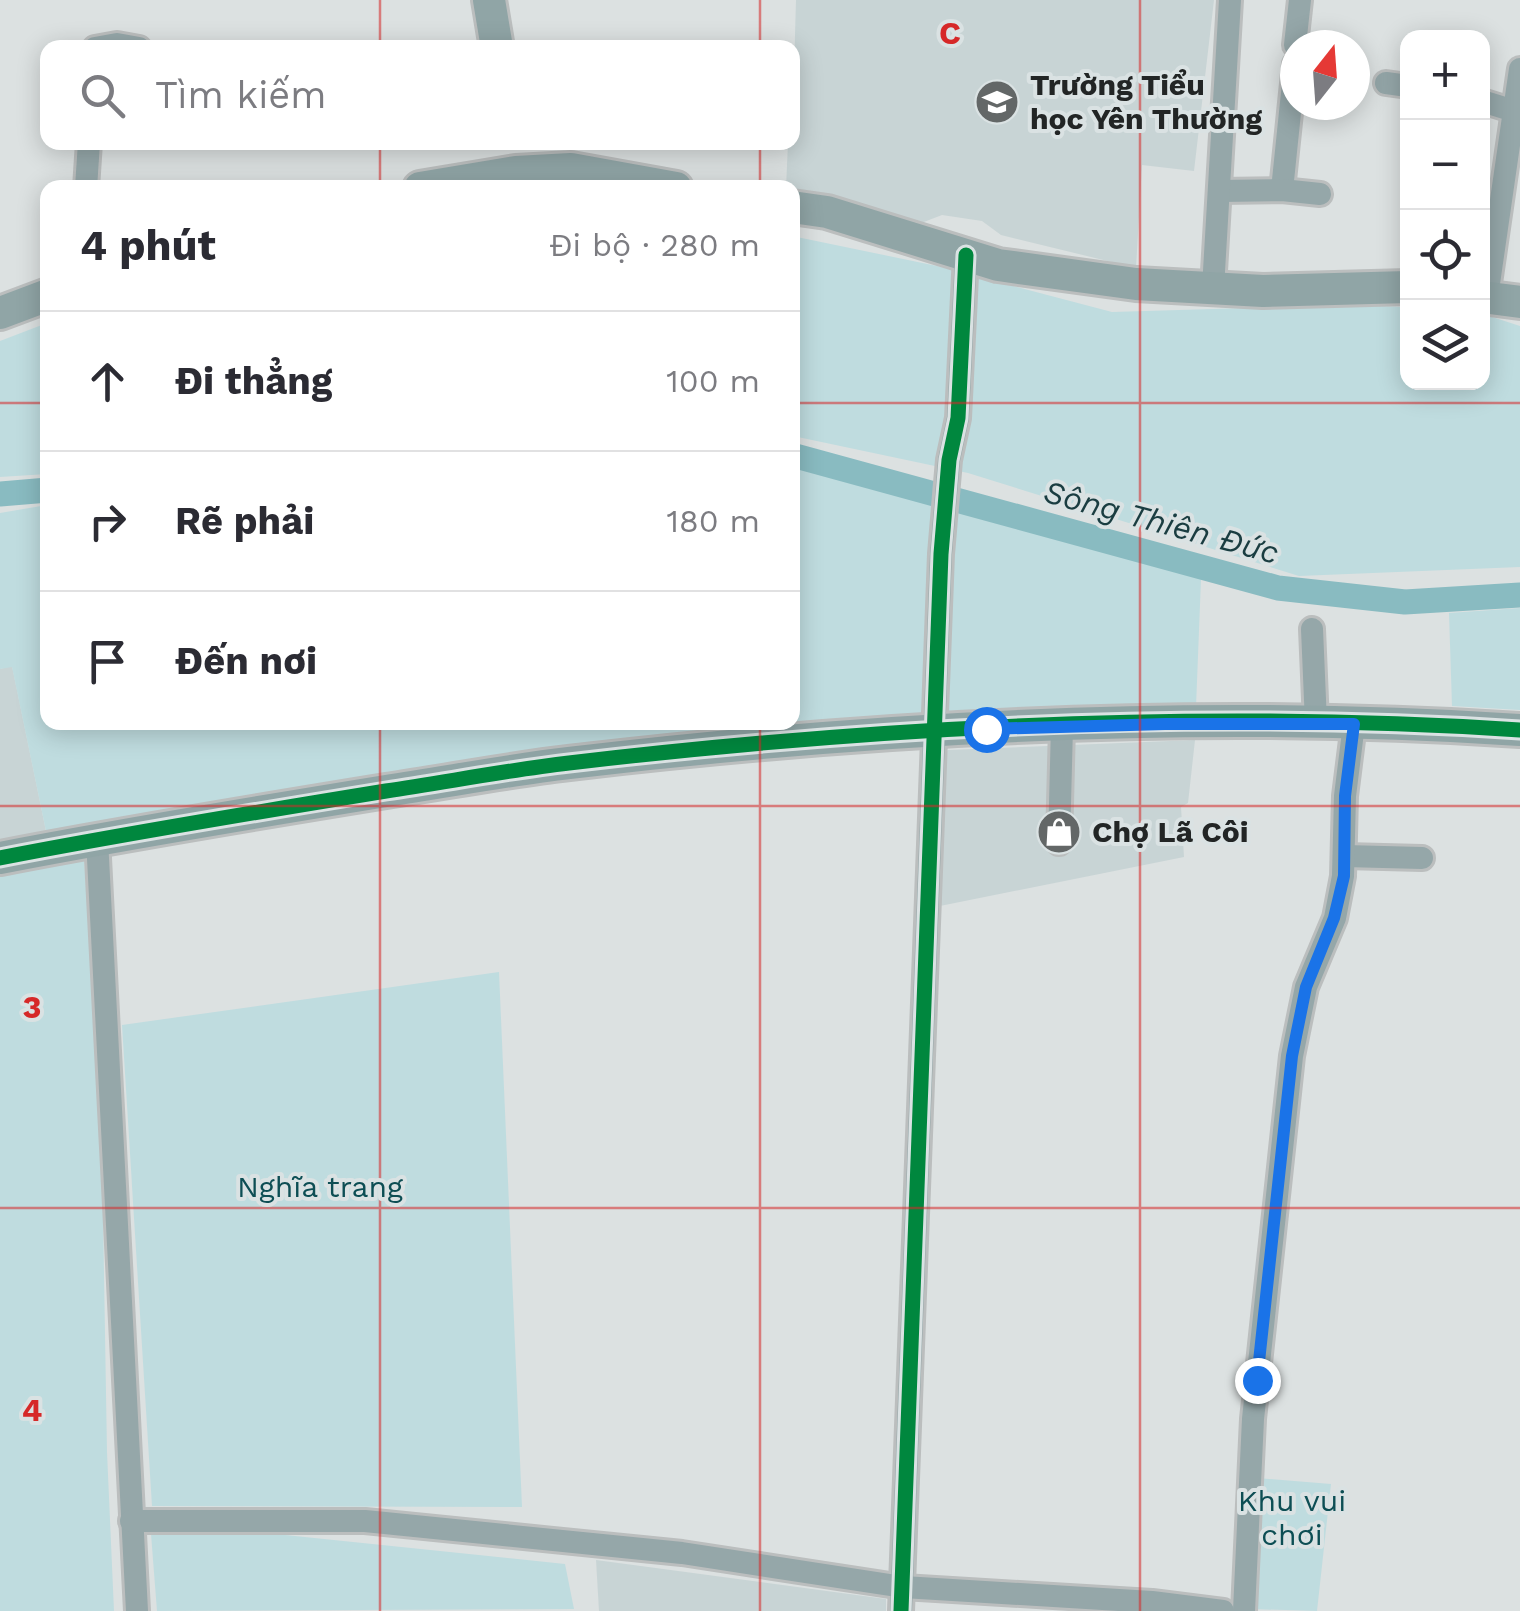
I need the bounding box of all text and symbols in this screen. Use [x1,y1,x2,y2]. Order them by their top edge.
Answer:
text: C [939,14,961,52]
north arrow [1280,30,1370,120]
map controls [1400,30,1490,390]
button: + [1400,30,1490,120]
search box [40,40,800,150]
place label: Trường Tiểu học Yên Thường [1030,67,1262,136]
icon: search [75,68,130,123]
text: Tìm kiếm [155,73,326,117]
school or university icon: Trường Tiểu học Yên Thường [974,79,1020,125]
button: − [1400,120,1490,210]
button: locate [1400,210,1490,300]
text: 4 phút [80,221,216,270]
text: Đi bộ · 280 m [549,226,760,264]
button: layers [1400,300,1490,390]
icon: ahead [80,354,135,409]
text: Đi thẳng [175,359,332,403]
text: 100 m [666,362,760,400]
water label: Sông Thiên Đức [1039,472,1283,572]
icon: right [80,494,135,549]
text: Rẽ phải [175,499,314,543]
text: 180 m [666,502,760,540]
icon: arrive [80,634,135,689]
text: Đến nơi [175,639,317,683]
route start [964,707,1010,753]
shop icon: Chợ Lã Côi [1036,809,1082,855]
place label: Chợ Lã Côi [1092,814,1248,849]
text: 3 [23,988,41,1026]
park label: Nghĩa trang [237,1169,403,1204]
route end [1235,1358,1281,1404]
text: 4 [22,1391,42,1429]
park label: Khu vui chơi [1238,1483,1346,1552]

